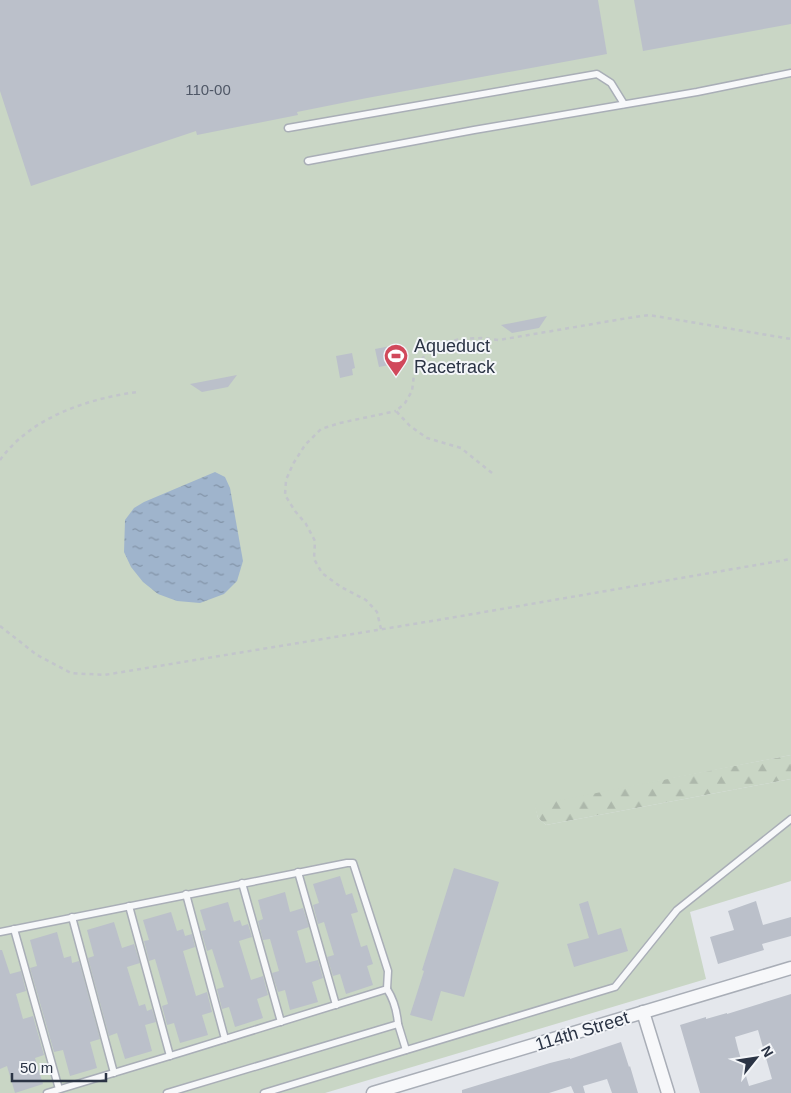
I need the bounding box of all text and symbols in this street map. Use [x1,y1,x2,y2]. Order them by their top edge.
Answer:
house number: 110-00 [185,81,231,98]
place label: Aqueduct Racetrack [414,336,496,377]
sports icon: Aqueduct Racetrack [383,343,409,377]
street label: 114th Street [533,1007,631,1055]
north arrow [731,1033,781,1083]
text: N [758,1043,777,1060]
scale bar [12,1050,106,1082]
text: 50 m [20,1059,53,1076]

